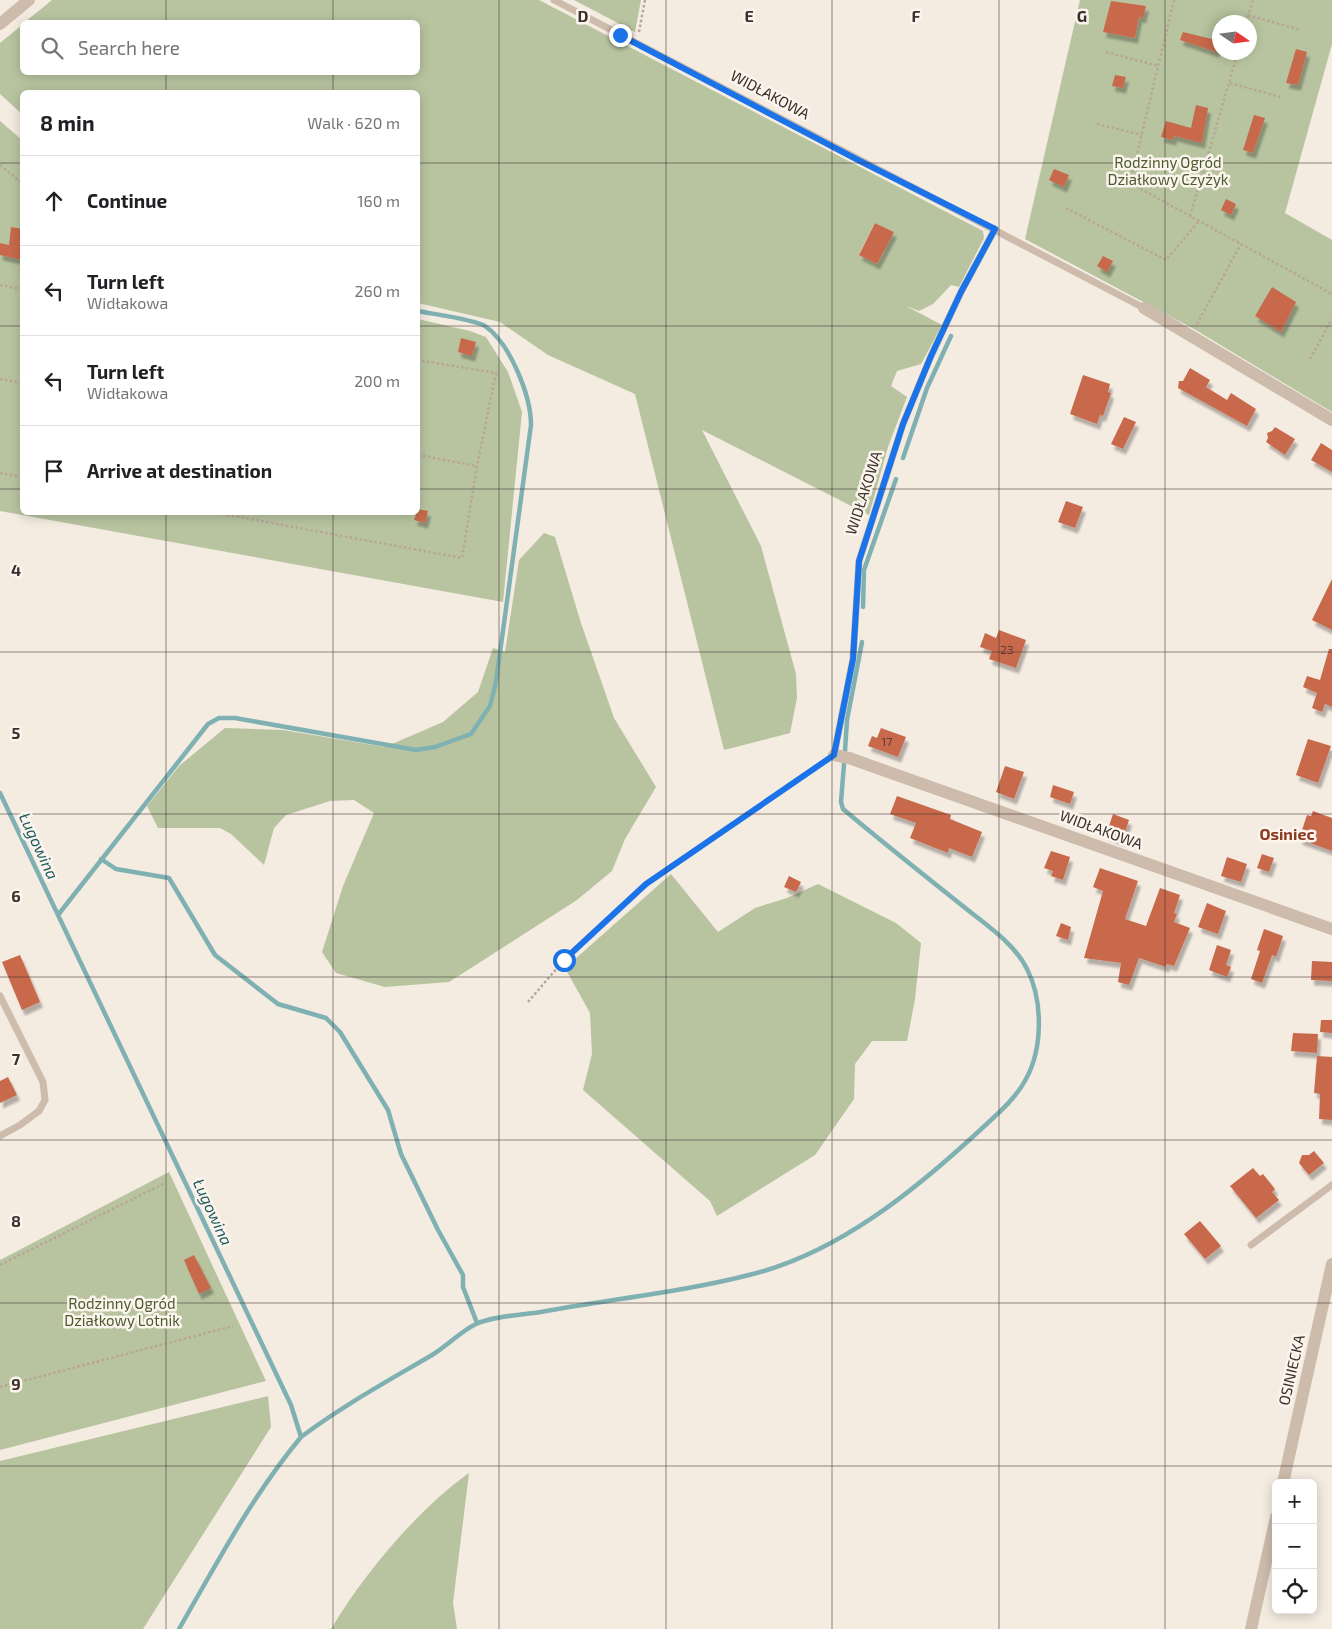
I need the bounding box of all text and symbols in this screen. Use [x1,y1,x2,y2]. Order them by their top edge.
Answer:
text: D [578,6,589,25]
text: E [744,6,754,25]
text: F [912,6,921,25]
text: G [1077,6,1087,25]
north arrow [1212,15,1257,60]
search box [20,20,420,75]
route end [609,24,632,47]
icon: search [38,34,66,62]
text: Search here [78,36,180,59]
street label: WIDŁAKOWA [728,66,814,123]
text: 8 min [40,110,95,135]
text: Walk · 620 m [307,113,400,132]
park label: Rodzinny Ogród Działkowy Czyżyk [1107,153,1229,188]
icon: ahead [40,187,68,215]
text: Continue [87,189,167,212]
text: 160 m [357,191,400,210]
text: Turn left [87,270,164,293]
icon: left [40,277,68,305]
text: 260 m [355,281,400,300]
text: Widłakowa [87,293,168,312]
text: Turn left [87,360,164,383]
icon: left [40,367,68,395]
text: 200 m [354,371,400,390]
text: Widłakowa [87,383,168,402]
street label: WIDŁAKOWA [841,448,885,537]
icon: arrive [40,457,68,485]
text: Arrive at destination [87,459,272,482]
text: 4 [11,560,21,579]
house number: 23 [1000,642,1014,656]
text: 5 [12,723,21,742]
house number: 17 [882,734,892,748]
street label: WIDŁAKOWA [1057,806,1146,853]
water label: Ługowina [16,809,63,882]
district label: Osiniec [1259,824,1315,843]
text: 6 [11,886,21,905]
route start [553,949,576,972]
text: 7 [12,1049,21,1068]
water label: Ługowina [190,1175,237,1248]
text: 8 [11,1211,21,1230]
park label: Rodzinny Ogród Działkowy Lotnik [64,1294,180,1329]
street label: OSINIECKA [1274,1332,1308,1407]
text: 9 [11,1374,21,1393]
map controls [1272,1479,1317,1614]
button: + [1272,1479,1317,1524]
button: − [1272,1524,1317,1569]
button: locate [1272,1569,1317,1614]

